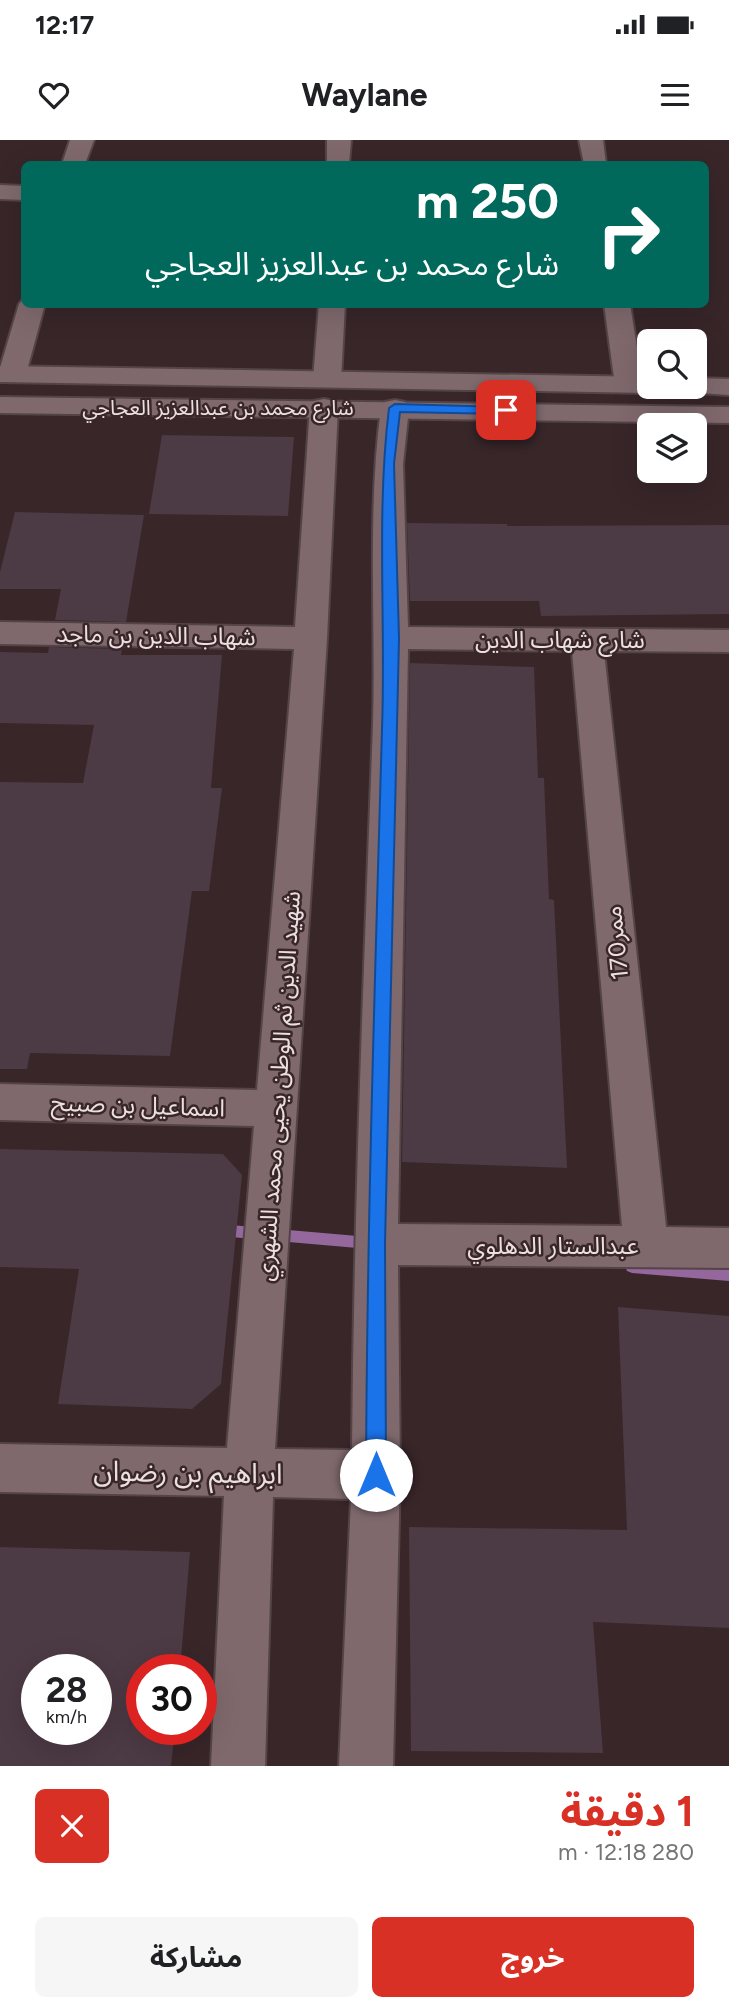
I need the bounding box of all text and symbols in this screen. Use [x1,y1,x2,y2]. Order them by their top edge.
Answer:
text: 12:17 [35,9,94,41]
icon: heart [35,76,73,114]
text: Waylane [301,76,428,114]
icon: menu [656,76,694,114]
text: 250 m [416,171,559,230]
icon: right [583,189,674,280]
text: شارع محمد بن عبدالعزيز العجاجي [145,245,559,283]
map controls [637,329,707,483]
button: search [637,329,707,399]
pin [476,380,536,440]
icon: arrive [487,391,525,429]
street label: شارع محمد بن عبدالعزيز العجاجي [82,395,354,423]
button: layers [637,413,707,483]
street label: شهاب الدين بن ماجد [56,619,256,651]
street label: شارع شهاب الدين [475,625,645,657]
street label: شهيد الدين ثم الوطن يحيى محمد الشهري [250,890,311,1282]
street label: ممر170 [598,905,634,981]
street label: اسماعيل بن صبيح [50,1087,226,1126]
street label: عبدالستار الدهلوي [467,1231,639,1264]
position arrow [339,1438,413,1512]
street label: ابراهيم بن رضوان [93,1453,283,1496]
speed limit sign: 30 [126,1654,217,1745]
text: 28 [46,1669,87,1711]
text: km/h [46,1706,87,1728]
text: 1 دقيقة [561,1786,694,1837]
button: close [35,1789,109,1863]
text: 280 m · 12:18 [558,1838,694,1866]
button: مشاركة [35,1917,358,1997]
button: خروج [372,1917,694,1997]

